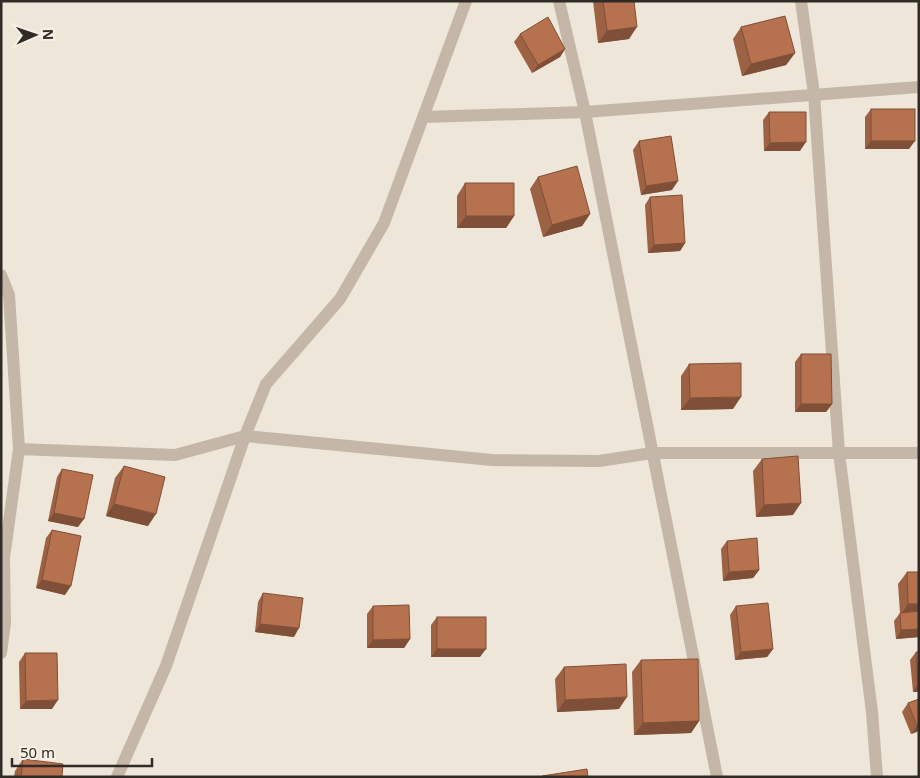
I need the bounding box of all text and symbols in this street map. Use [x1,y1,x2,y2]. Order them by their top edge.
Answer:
north arrow [10,10,60,60]
text: N [39,29,58,41]
scale bar [12,736,152,768]
text: 50 m [20,742,55,762]

